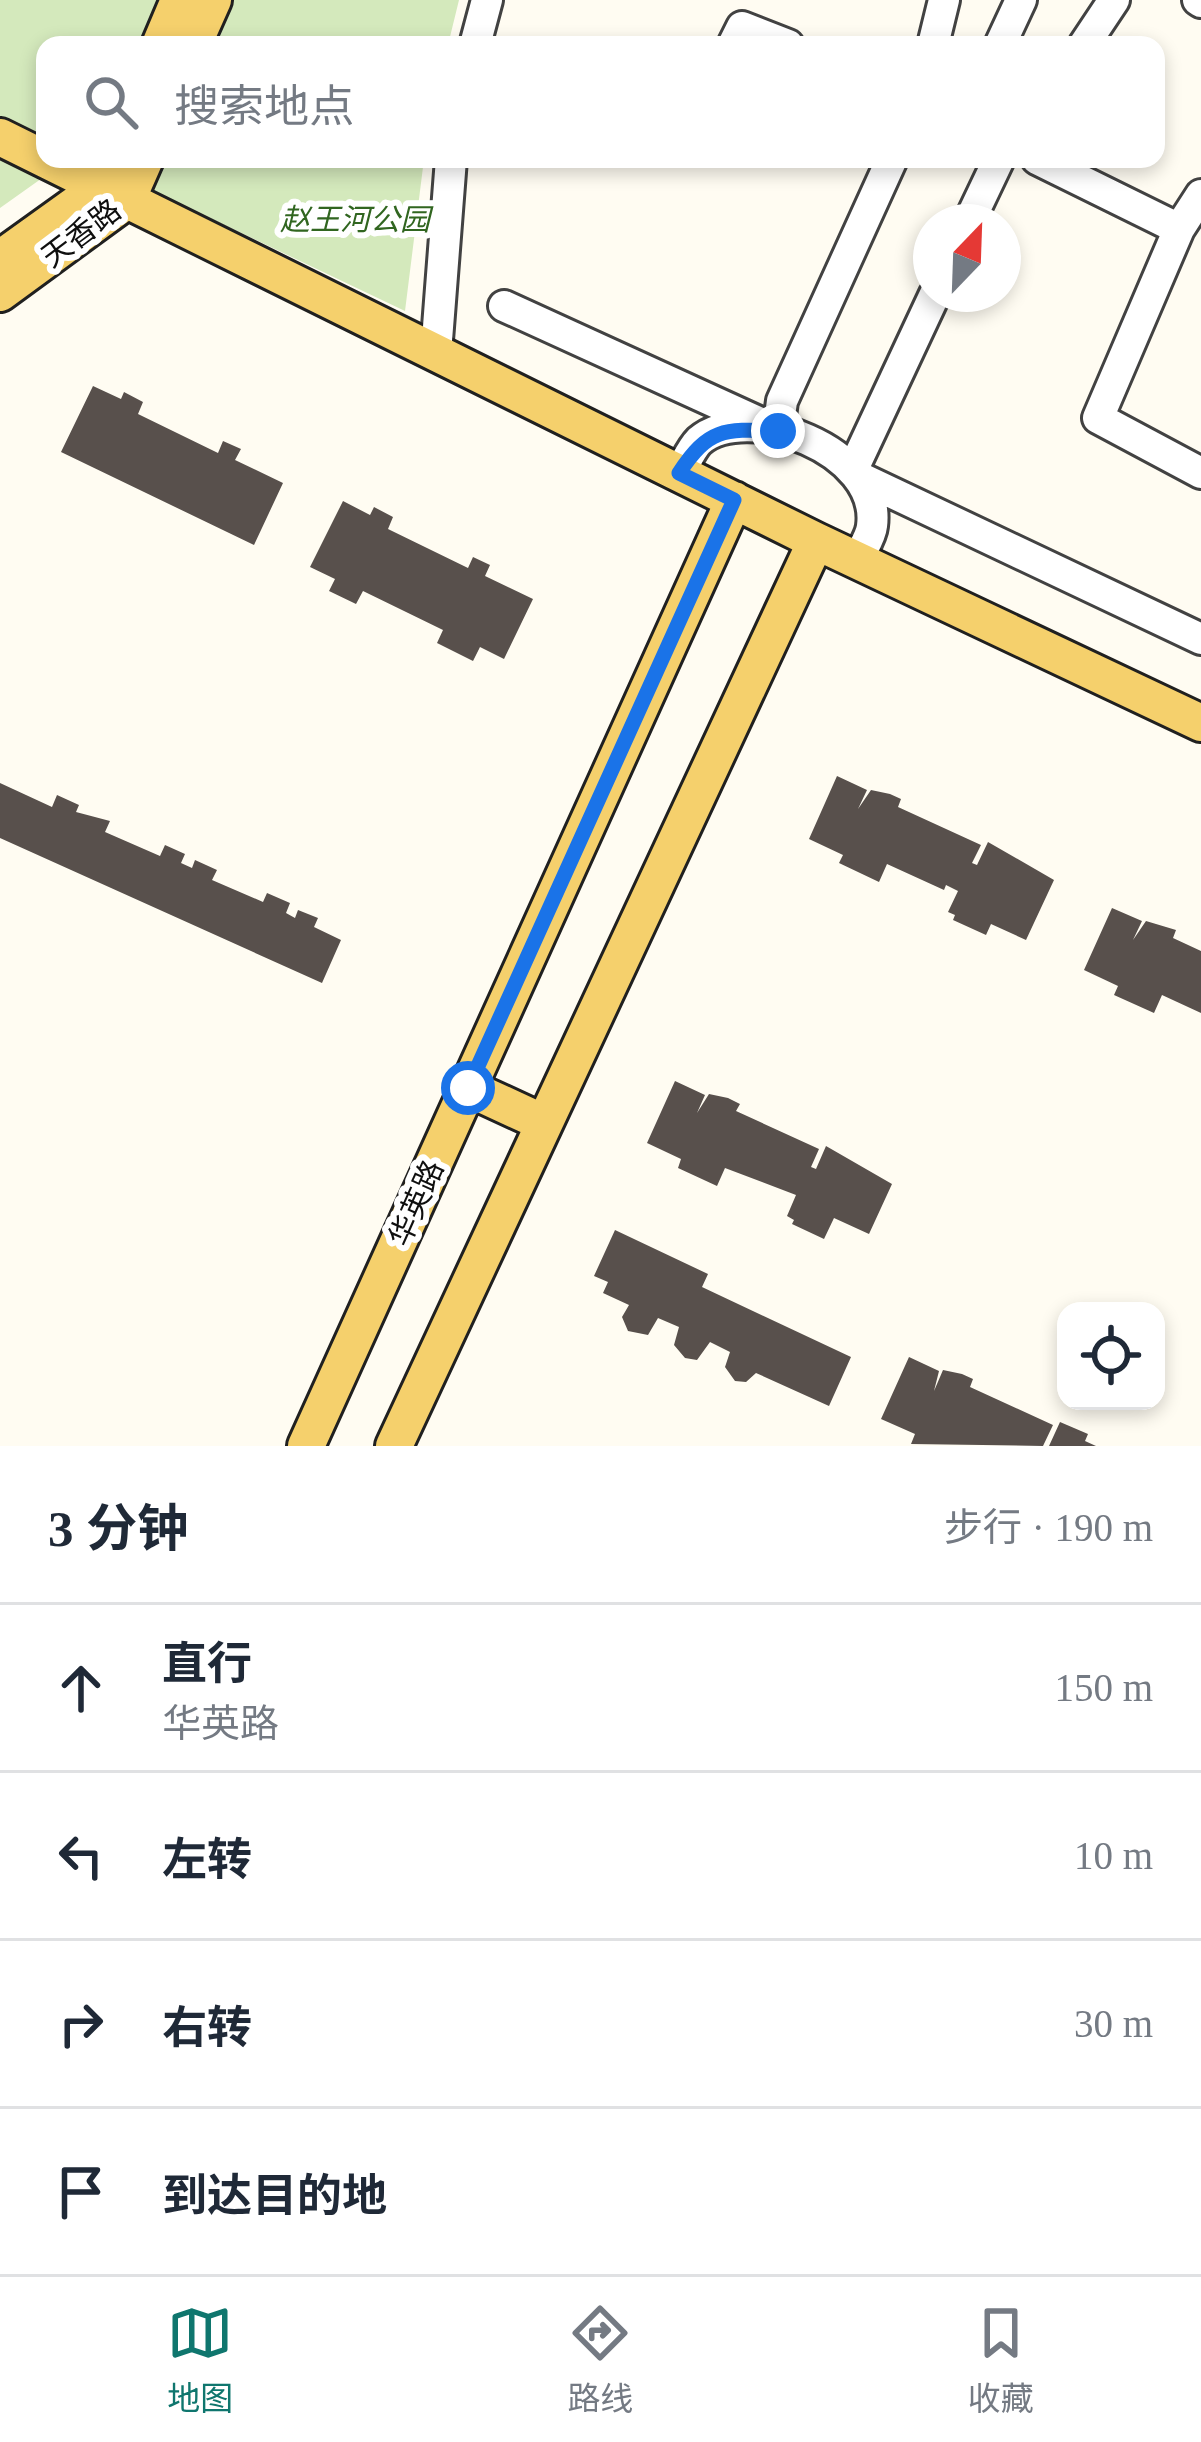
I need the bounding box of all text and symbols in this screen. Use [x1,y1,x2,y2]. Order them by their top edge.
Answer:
search box [36,36,1165,168]
icon: search [78,69,144,135]
text: 搜索地点 [174,82,354,132]
street label: 天香路 [35,193,127,273]
park label: 赵王河公园 [280,203,434,236]
north arrow [913,204,1021,312]
route end [751,404,805,458]
route start [441,1061,495,1115]
street label: 华英路 [383,1155,449,1251]
map controls [1057,1302,1165,1410]
button: locate [1057,1302,1165,1410]
text: 3 分钟 [48,1501,188,1557]
text: 步行 · 190 m [944,1506,1153,1549]
text: 直行 [162,1639,252,1689]
icon: ahead [48,1655,114,1721]
text: 150 m [1054,1666,1153,1709]
text: 华英路 [162,1702,279,1745]
icon: left [48,1823,114,1889]
text: 10 m [1074,1834,1153,1877]
text: 左转 [162,1835,252,1885]
icon: right [48,1991,114,2057]
text: 30 m [1074,2002,1153,2045]
text: 右转 [162,2003,252,2053]
icon: arrive [48,2159,114,2225]
text: 到达目的地 [162,2171,387,2221]
tab: 地图 [167,2300,233,2420]
tab: 路线 [567,2300,633,2420]
tab: 收藏 [968,2300,1034,2420]

